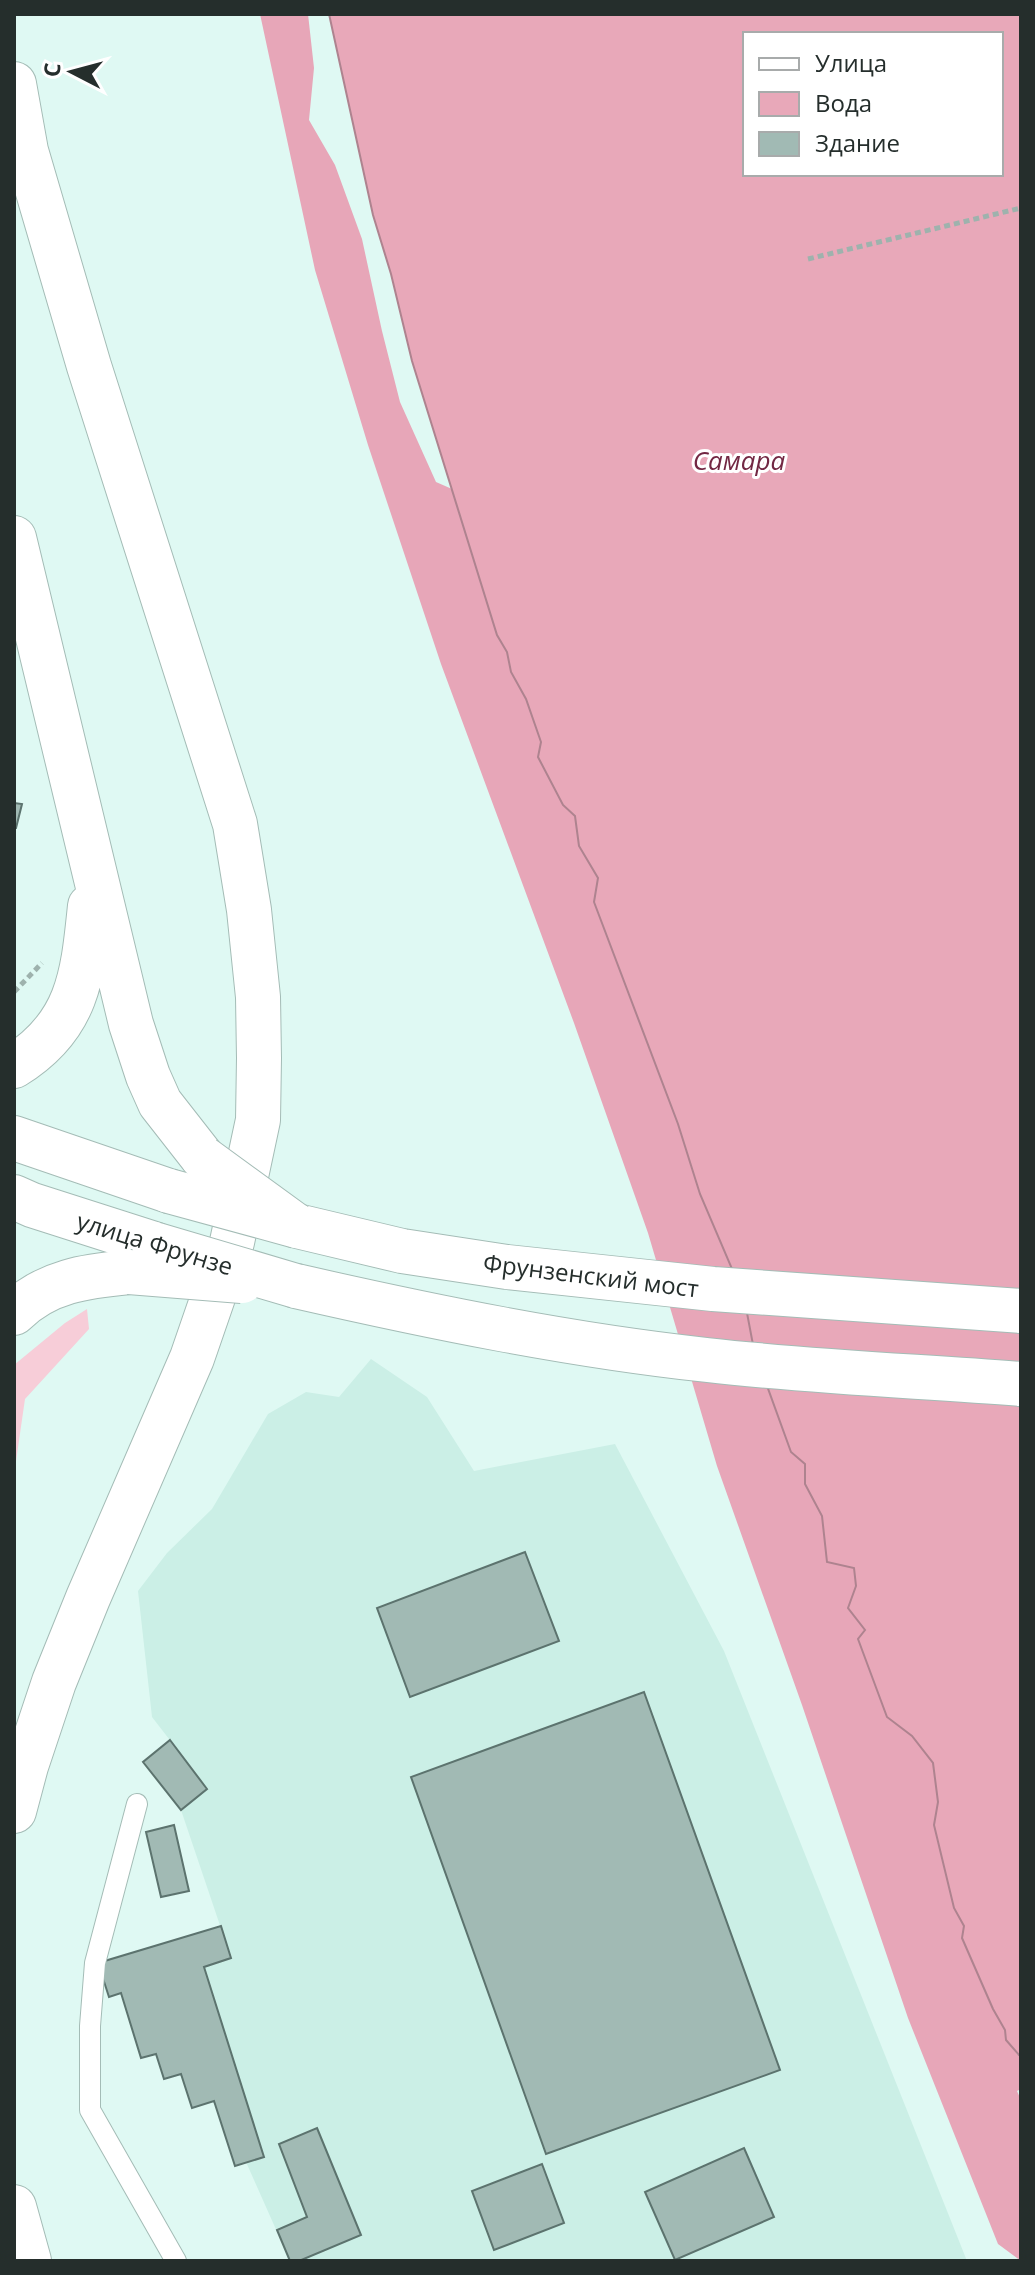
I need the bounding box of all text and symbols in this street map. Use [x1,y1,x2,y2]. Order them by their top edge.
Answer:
north arrow [32,32,112,112]
legend [743,32,1003,176]
text: Улица [815,46,887,79]
text: С [35,61,67,78]
text: Вода [815,86,872,119]
text: Здание [815,126,900,159]
water label: Самара [693,442,786,478]
street label: улица Фрунзе [73,1204,237,1282]
street label: Фрунзенский мост [481,1245,701,1305]

